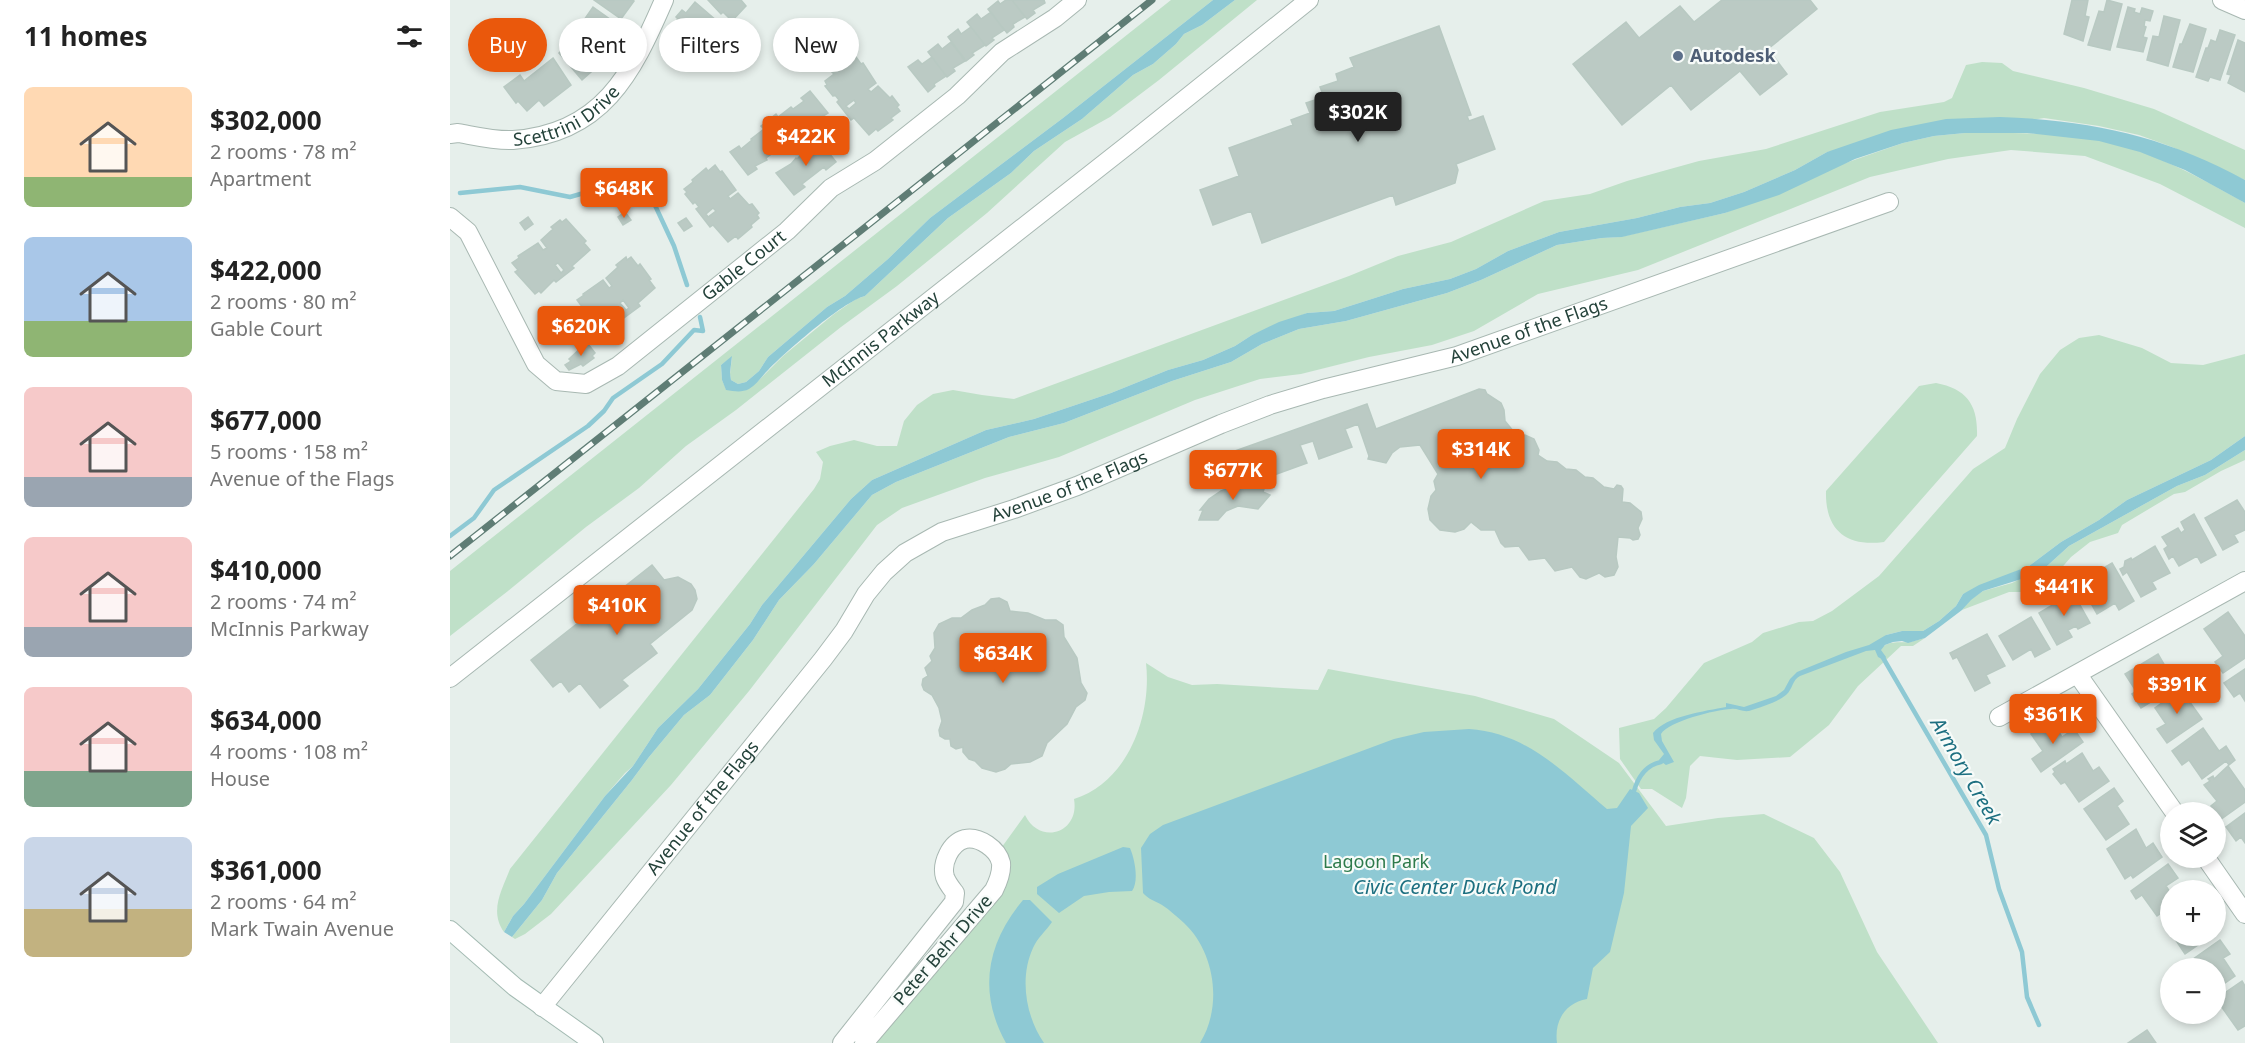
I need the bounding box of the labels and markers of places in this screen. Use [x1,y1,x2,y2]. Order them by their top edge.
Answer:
place label: Autodesk [1690,43,1776,67]
marker: Autodesk [1671,49,1685,63]
pin: $302K [1316,92,1400,143]
pin: $422K [764,116,848,167]
pin: $648K [582,168,666,219]
pin: $620K [539,306,623,357]
pin: $314K [1439,429,1523,480]
pin: $677K [1191,450,1275,501]
pin: $441K [2022,566,2106,617]
pin: $410K [575,585,659,636]
pin: $634K [961,633,1045,684]
pin: $391K [2135,664,2219,715]
pin: $361K [2011,694,2095,745]

